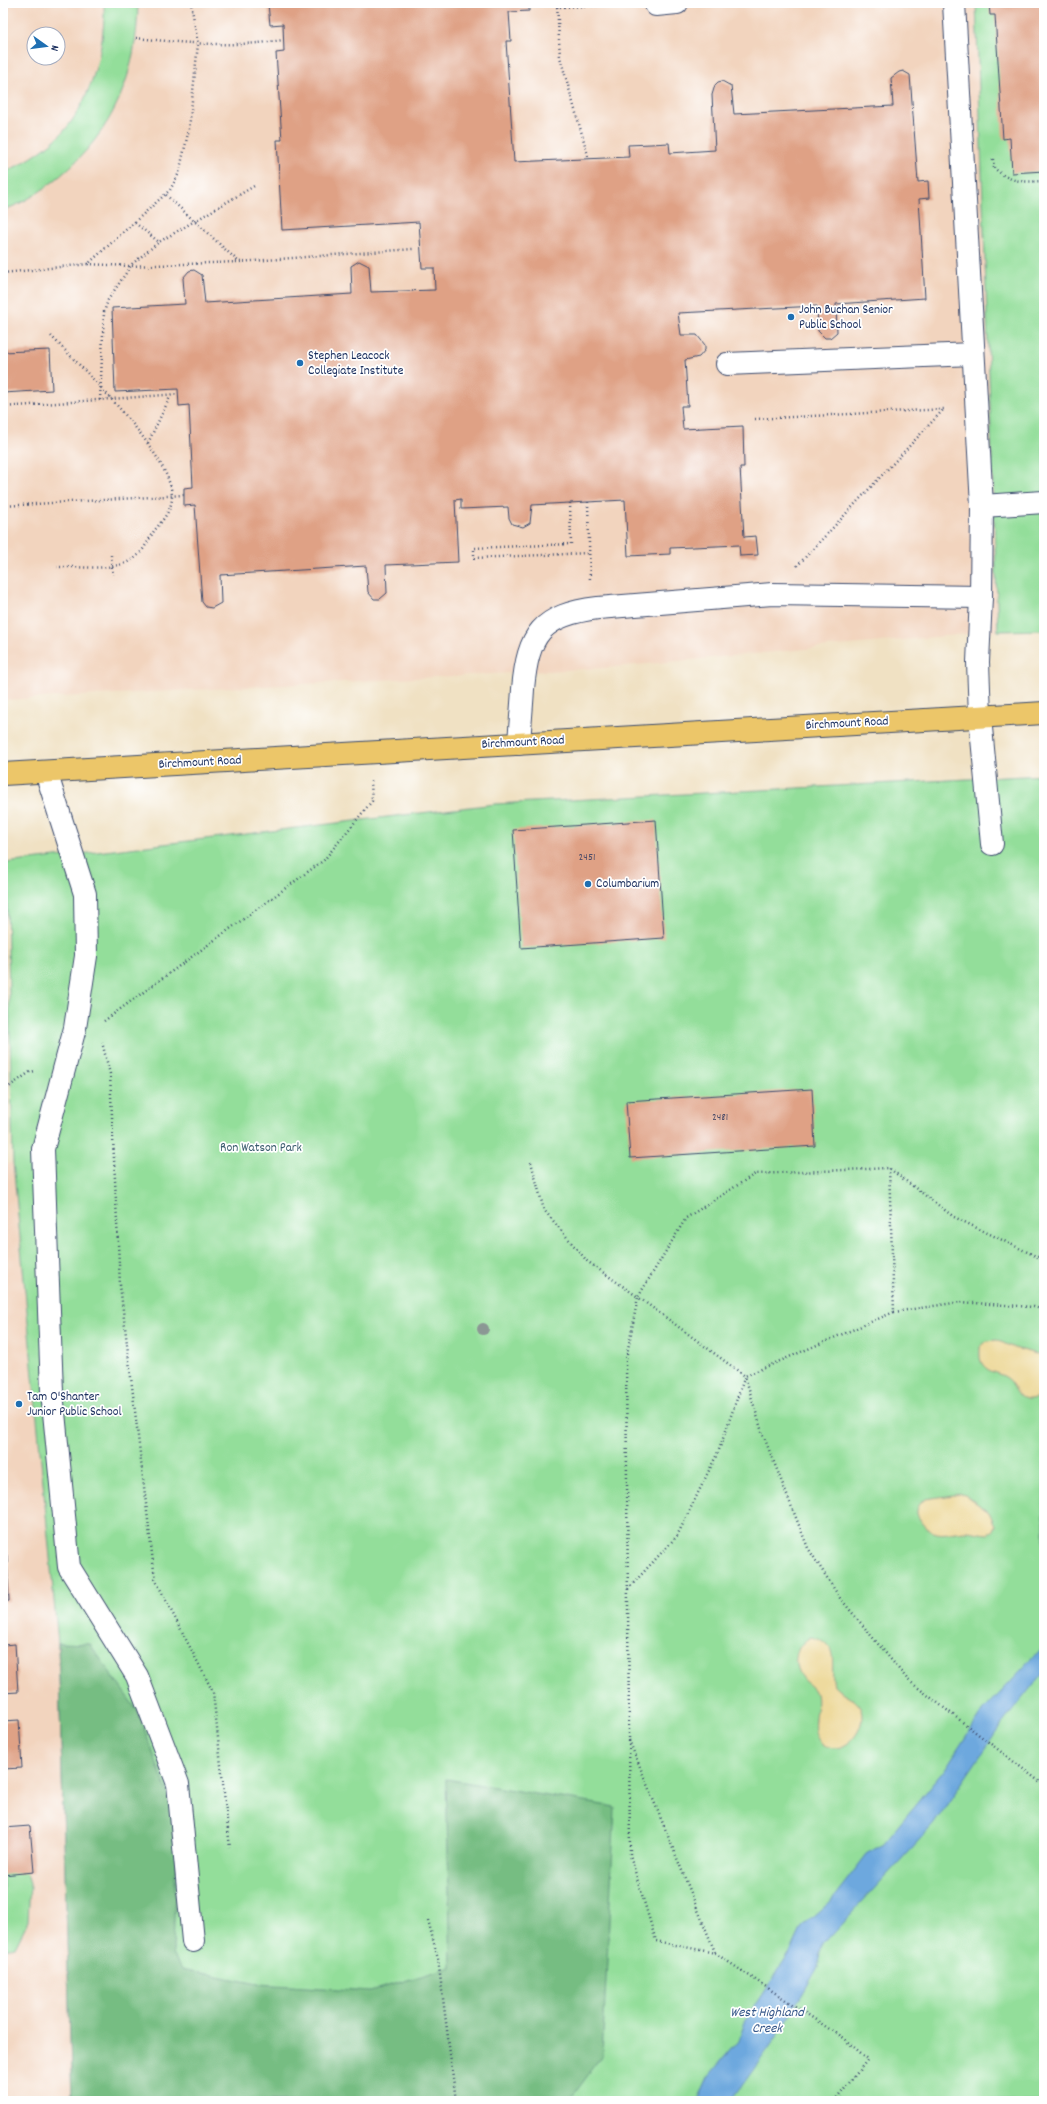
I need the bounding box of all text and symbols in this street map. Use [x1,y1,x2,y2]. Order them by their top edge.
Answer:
north arrow [26,26,66,66]
text: N [45,43,62,53]
place label: John Buchan Senior Public School [799,301,893,335]
marker: John Buchan Senior Public School [786,312,796,322]
place label: Stephen Leacock Collegiate Institute [308,347,404,381]
marker: Stephen Leacock Collegiate Institute [295,358,305,368]
street label: Birchmount Road [805,712,889,736]
street label: Birchmount Road [481,731,565,755]
street label: Birchmount Road [158,751,242,775]
house number: 2451 [579,850,595,866]
place label: Columbarium [596,875,659,894]
marker: Columbarium [583,879,593,889]
house number: 2481 [712,1110,728,1126]
park label: Ron Watson Park [220,1139,302,1158]
place label: Tam O'Shanter Junior Public School [27,1388,122,1422]
marker: Tam O'Shanter Junior Public School [14,1399,24,1409]
water label: West Highland Creek [730,2003,806,2039]

